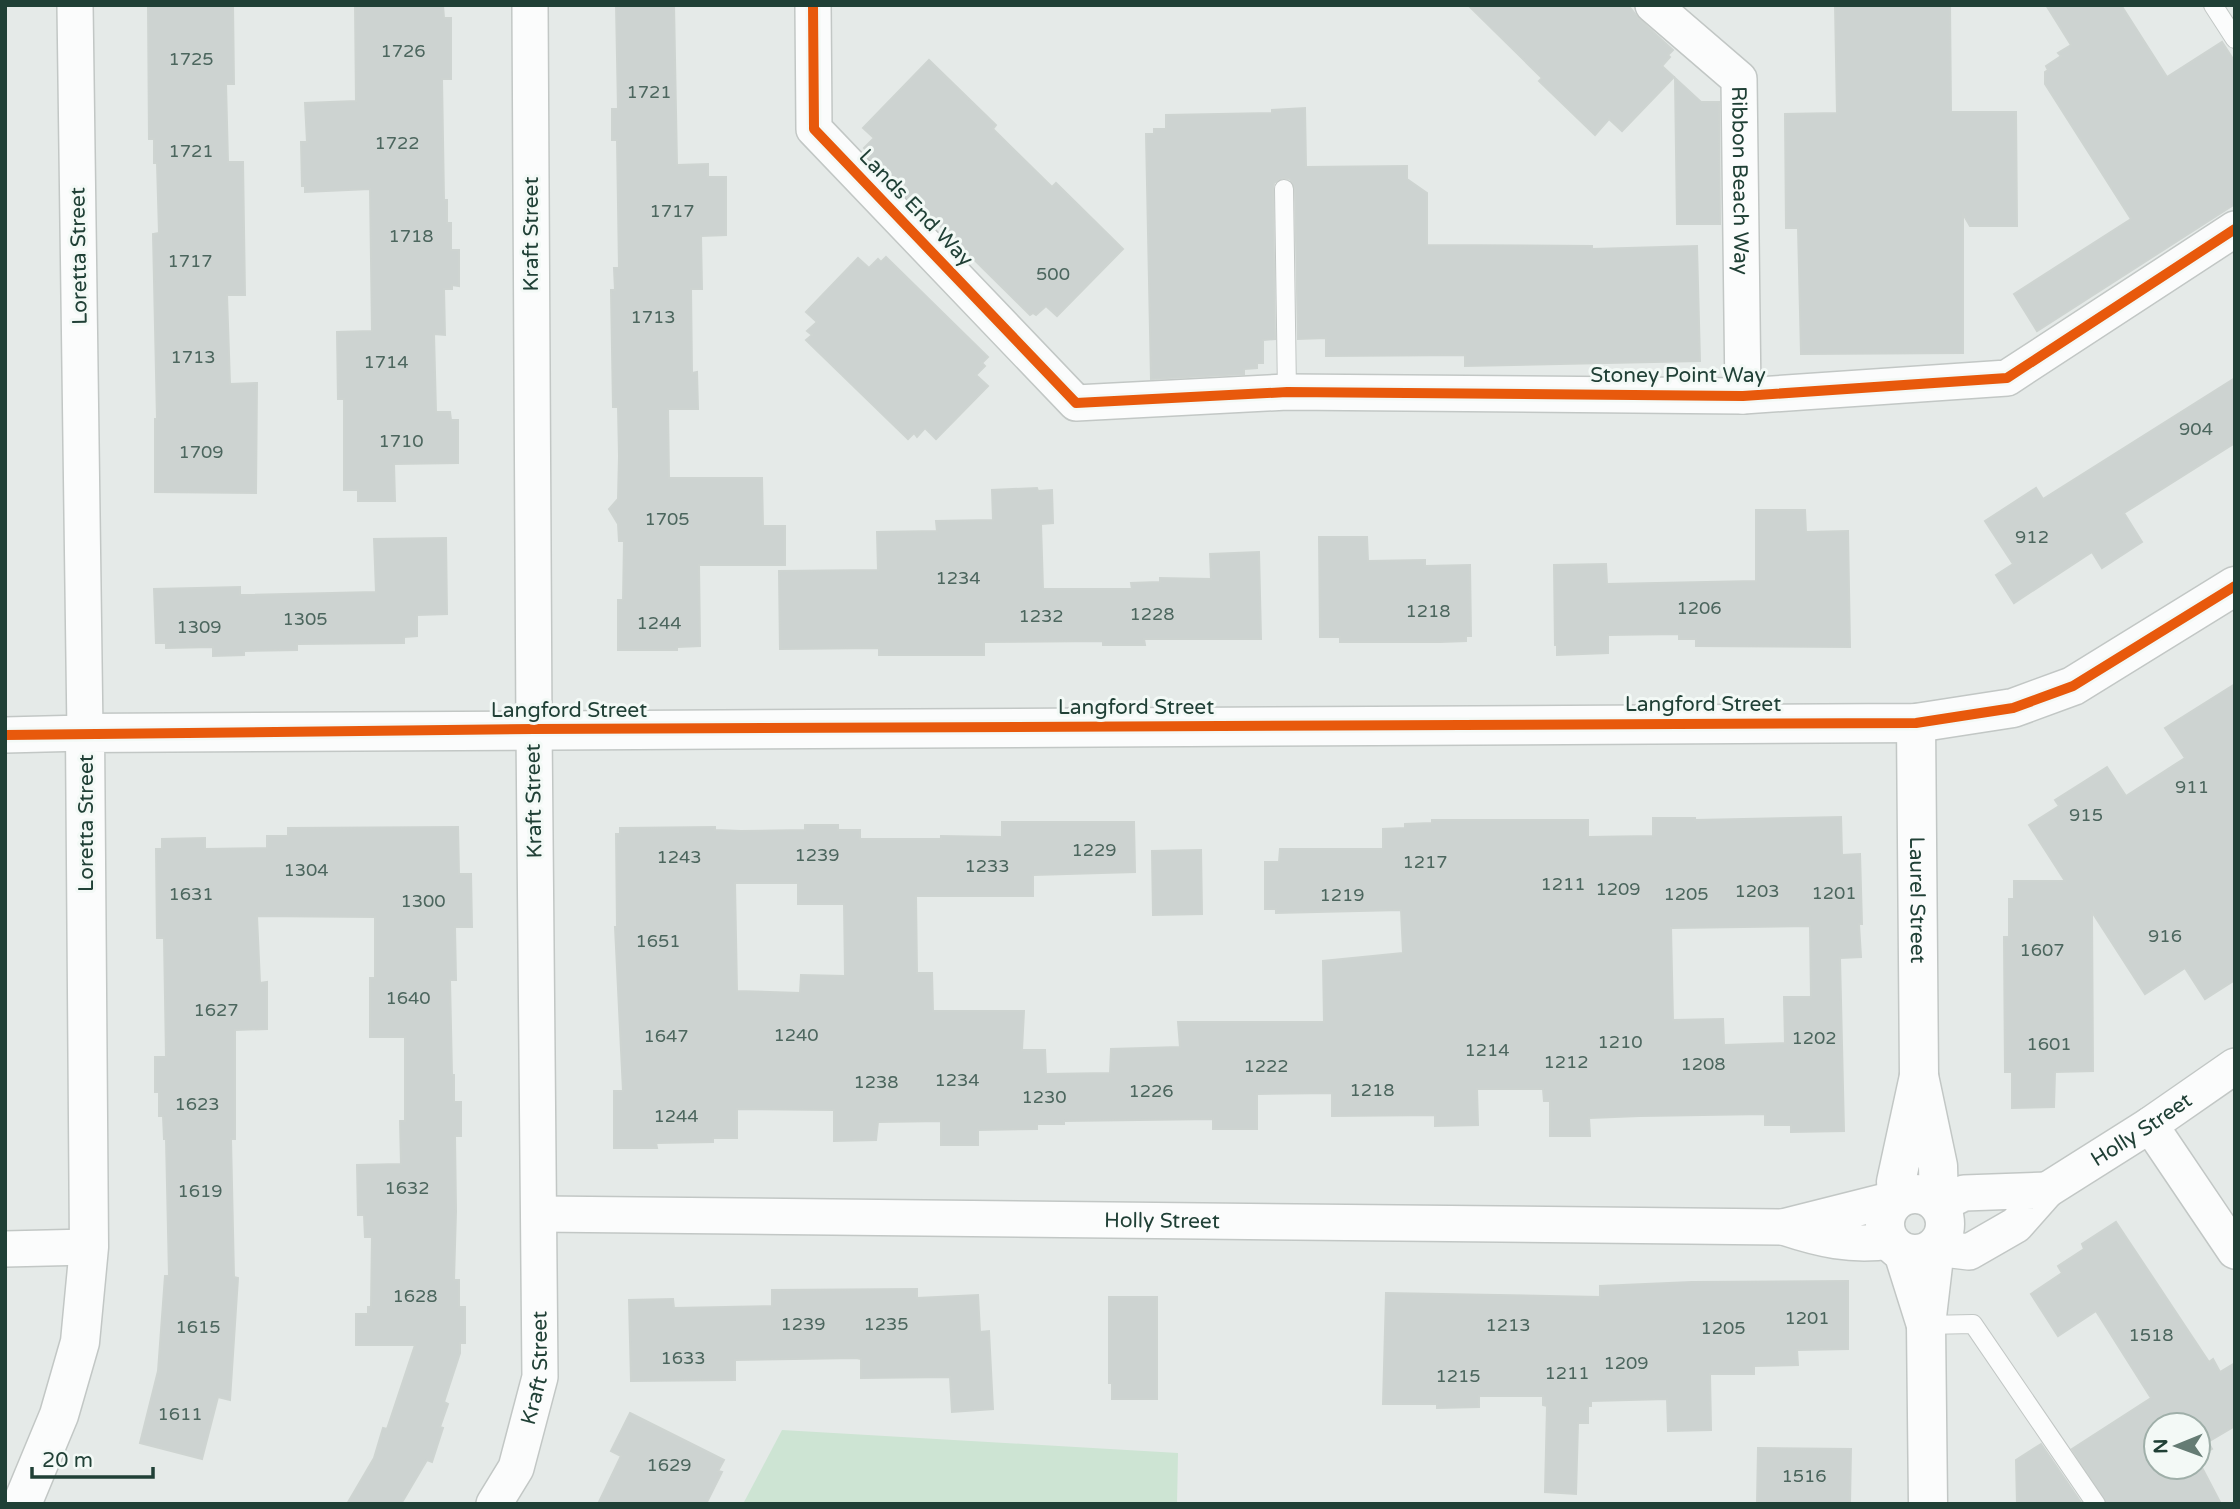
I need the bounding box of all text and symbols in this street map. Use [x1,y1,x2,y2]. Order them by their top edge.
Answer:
house number: 1726 [380,40,426,62]
house number: 1725 [168,48,214,70]
house number: 1721 [626,81,672,103]
street label: Ribbon Beach Way [1727,86,1754,275]
house number: 1722 [374,132,420,154]
house number: 1721 [168,140,214,162]
street label: Lands End Way [854,144,978,272]
street label: Kraft Street [519,177,544,291]
street label: Loretta Street [65,187,93,325]
house number: 1717 [649,200,695,222]
house number: 1718 [388,225,434,247]
house number: 1717 [167,250,213,272]
house number: 500 [1036,263,1070,285]
house number: 1713 [630,306,676,328]
house number: 1713 [170,346,216,368]
house number: 1714 [363,351,409,373]
street label: Stoney Point Way [1590,363,1766,388]
house number: 904 [2179,418,2213,440]
house number: 1710 [378,430,424,452]
house number: 1709 [178,441,224,463]
house number: 1705 [644,508,690,530]
house number: 912 [2015,526,2049,548]
house number: 1234 [935,567,981,589]
house number: 1206 [1676,597,1722,619]
house number: 1218 [1405,600,1451,622]
house number: 1228 [1129,603,1175,625]
house number: 1232 [1018,605,1064,627]
house number: 1305 [282,608,328,630]
house number: 1244 [636,612,682,634]
house number: 1309 [176,616,222,638]
street label: Langford Street [1625,692,1781,717]
street label: Langford Street [1058,695,1214,720]
street label: Langford Street [491,698,647,723]
street label: Kraft Street [520,743,548,859]
street label: Loretta Street [74,754,99,892]
house number: 911 [2175,776,2209,798]
house number: 915 [2069,804,2103,826]
street label: Laurel Street [1904,836,1931,964]
house number: 1229 [1071,839,1117,861]
house number: 1239 [794,844,840,866]
house number: 1243 [656,846,702,868]
house number: 1217 [1402,851,1448,873]
house number: 1233 [964,855,1010,877]
house number: 1304 [283,859,329,881]
house number: 1211 [1540,873,1586,895]
house number: 1209 [1595,878,1641,900]
house number: 1203 [1734,880,1780,902]
house number: 1201 [1811,882,1857,904]
house number: 1631 [168,883,214,905]
house number: 1205 [1663,883,1709,905]
house number: 1219 [1319,884,1365,906]
house number: 1300 [400,890,446,912]
house number: 916 [2148,925,2182,947]
house number: 1651 [635,930,681,952]
house number: 1607 [2019,939,2065,961]
house number: 1640 [385,987,431,1009]
house number: 1627 [193,999,239,1021]
house number: 1240 [773,1024,819,1046]
house number: 1647 [643,1025,689,1047]
house number: 1202 [1791,1027,1837,1049]
house number: 1210 [1597,1031,1643,1053]
house number: 1601 [2026,1033,2072,1055]
house number: 1214 [1464,1039,1510,1061]
house number: 1212 [1543,1051,1589,1073]
house number: 1208 [1680,1053,1726,1075]
house number: 1222 [1243,1055,1289,1077]
house number: 1234 [934,1069,980,1091]
house number: 1238 [853,1071,899,1093]
house number: 1218 [1349,1079,1395,1101]
house number: 1226 [1128,1080,1174,1102]
house number: 1230 [1021,1086,1067,1108]
street label: Holly Street [2086,1087,2197,1172]
house number: 1623 [174,1093,220,1115]
house number: 1244 [653,1105,699,1127]
house number: 1632 [384,1177,430,1199]
house number: 1619 [177,1180,223,1202]
street label: Holly Street [1104,1207,1220,1234]
house number: 1628 [392,1285,438,1307]
house number: 1201 [1784,1307,1830,1329]
street label: Kraft Street [515,1311,552,1427]
house number: 1239 [780,1313,826,1335]
house number: 1235 [863,1313,909,1335]
house number: 1213 [1485,1314,1531,1336]
house number: 1615 [175,1316,221,1338]
house number: 1205 [1700,1317,1746,1339]
house number: 1518 [2128,1324,2174,1346]
house number: 1633 [660,1347,706,1369]
house number: 1209 [1603,1352,1649,1374]
house number: 1211 [1544,1362,1590,1384]
house number: 1215 [1435,1365,1481,1387]
house number: 1611 [157,1403,203,1425]
north arrow [2142,1411,2212,1481]
scale bar [32,1436,152,1480]
text: N [2150,1438,2172,1454]
text: 20 m [42,1448,93,1473]
house number: 1629 [646,1454,692,1476]
house number: 1516 [1781,1465,1827,1487]

